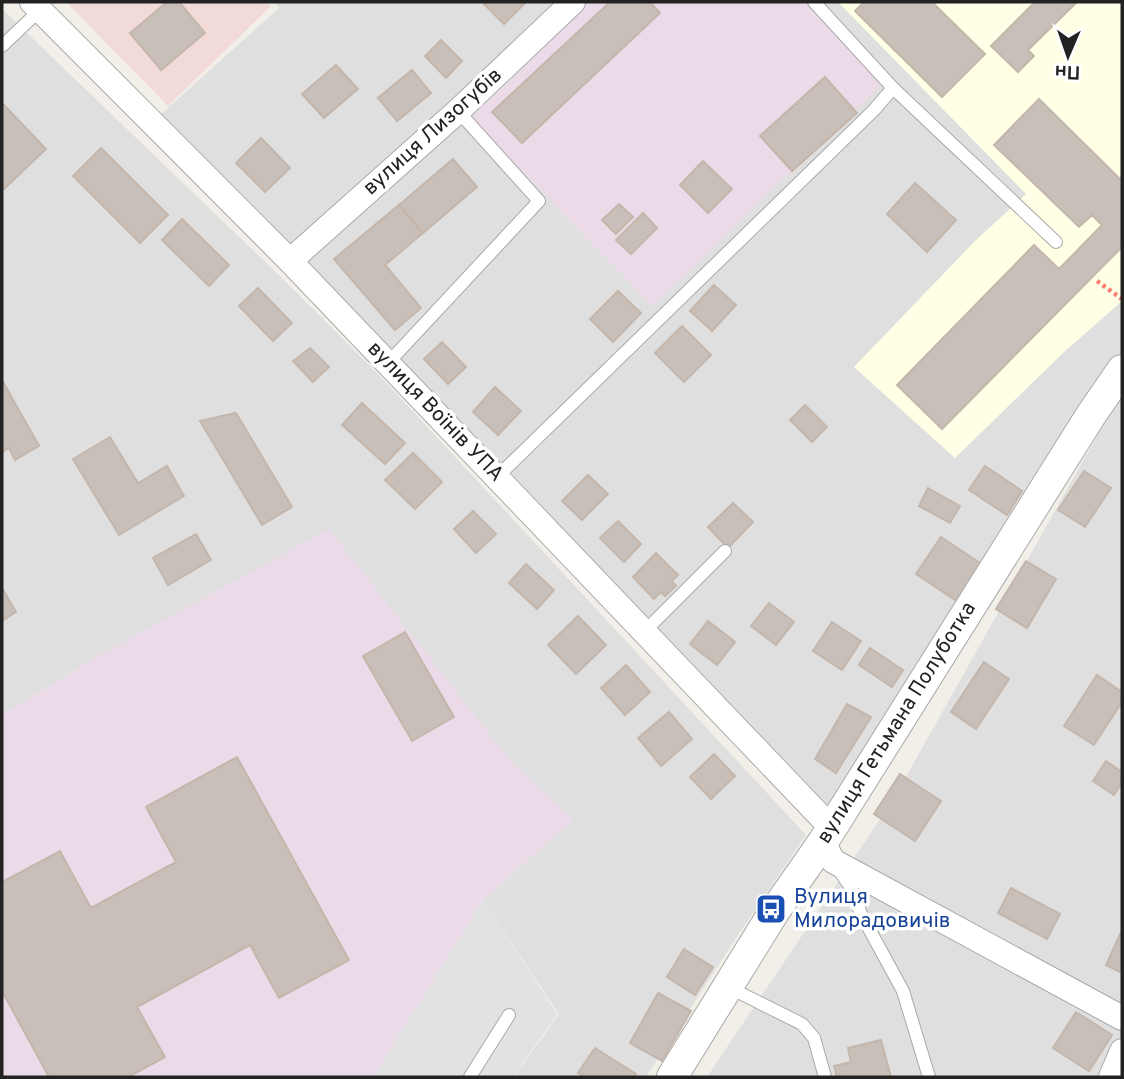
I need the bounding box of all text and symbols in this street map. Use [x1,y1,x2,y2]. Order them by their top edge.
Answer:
north arrow [1033,21,1103,91]
text: Пн [1054,59,1081,83]
street label: вулиця Лизогубів [358,62,508,202]
street label: вулиця Воїнів УПА [361,336,509,488]
street label: вулиця Гетьмана Полуботка [811,597,983,849]
place label: Вулиця Милорадовичів [794,884,950,935]
bus stop icon: Вулиця Милорадовичів [754,892,788,926]

